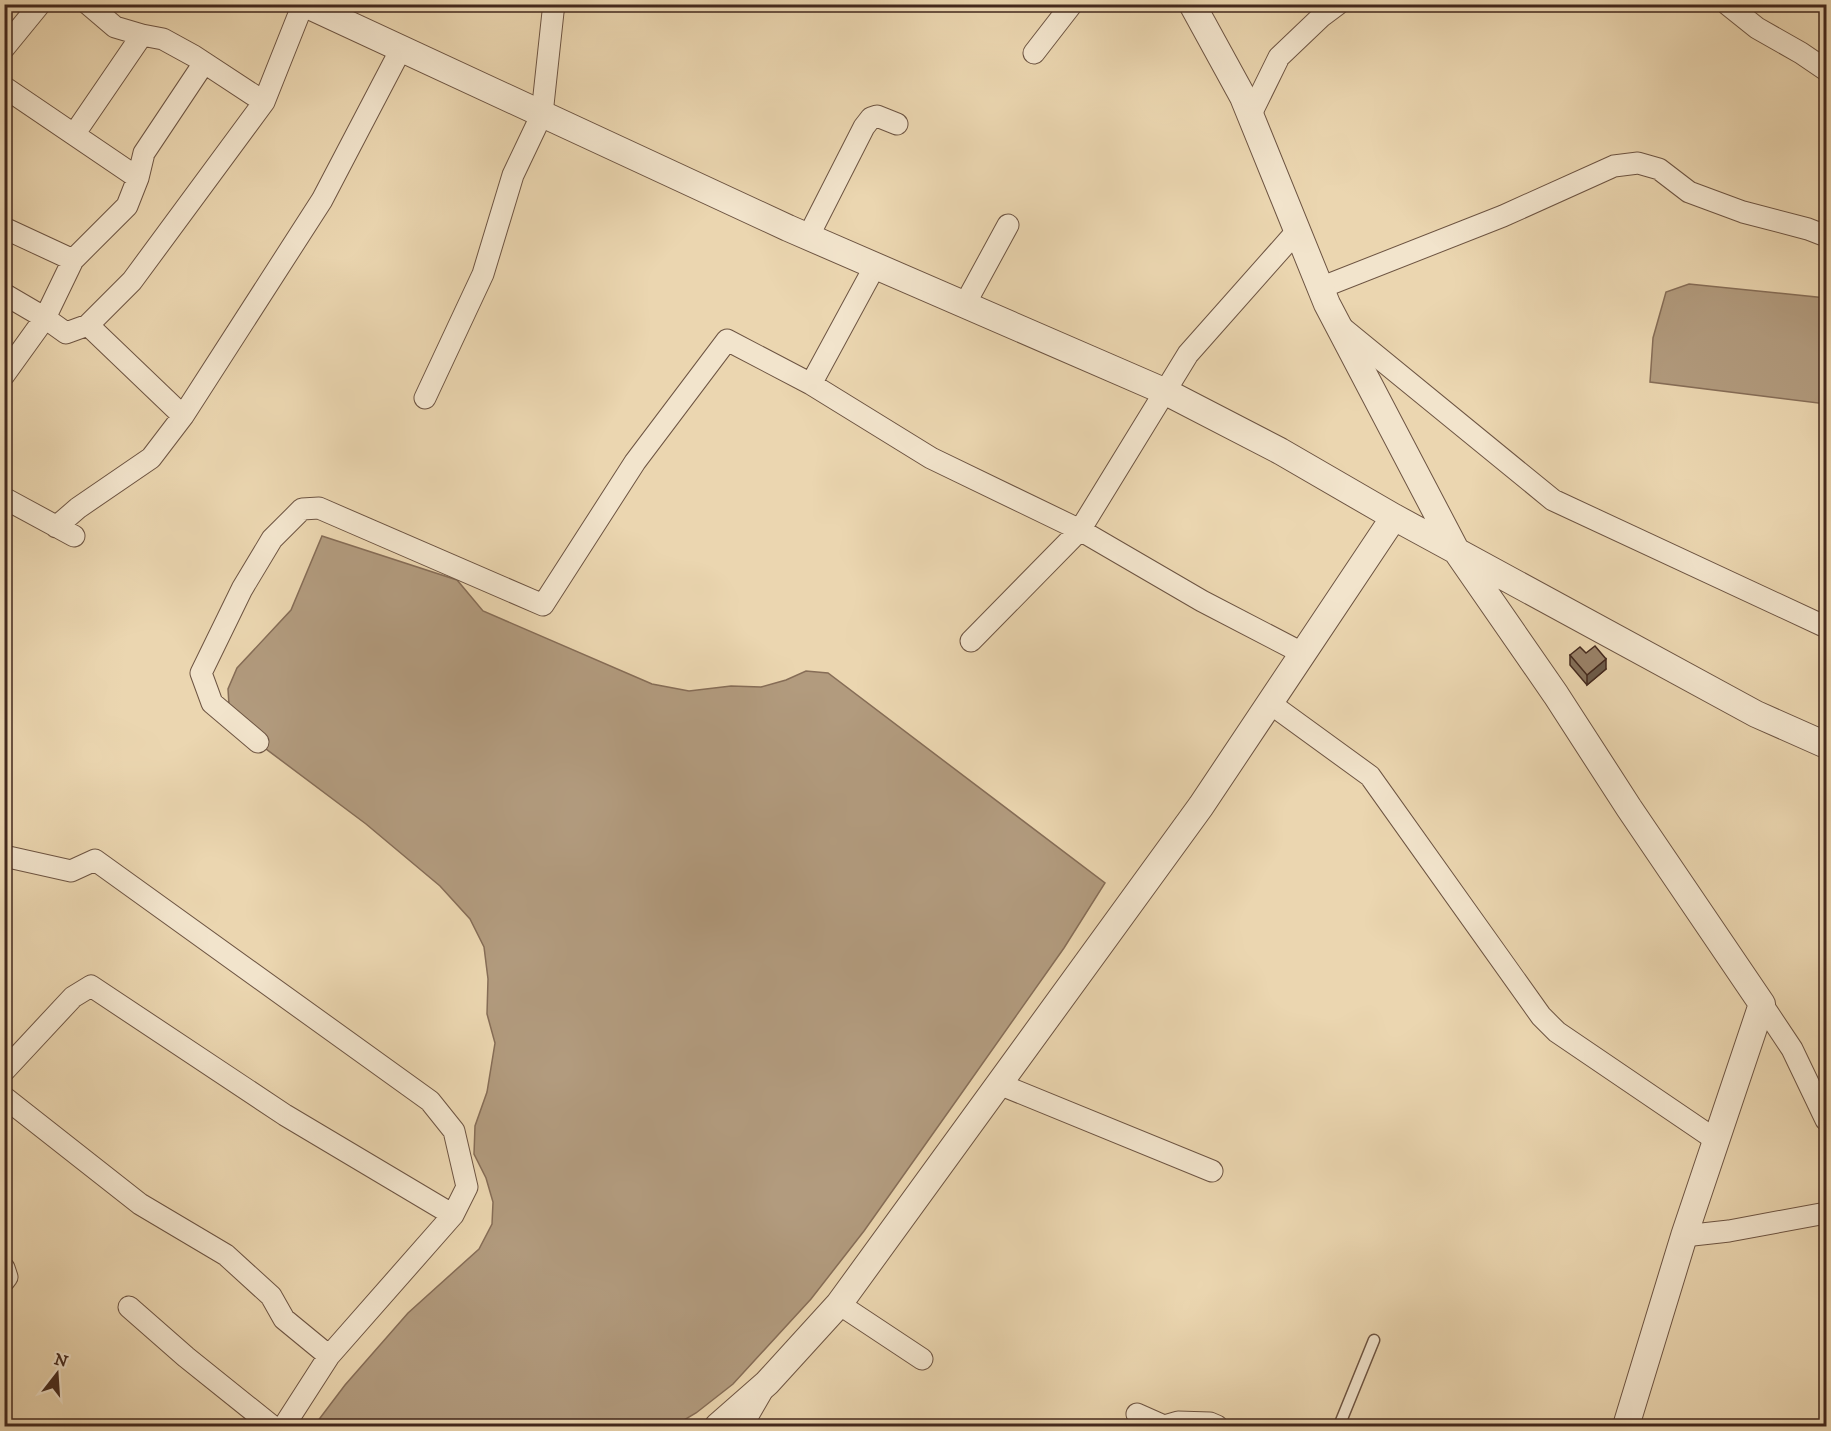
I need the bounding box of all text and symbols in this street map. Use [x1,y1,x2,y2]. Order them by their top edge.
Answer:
north arrow [27,1344,87,1404]
text: N [52,1349,70,1372]

